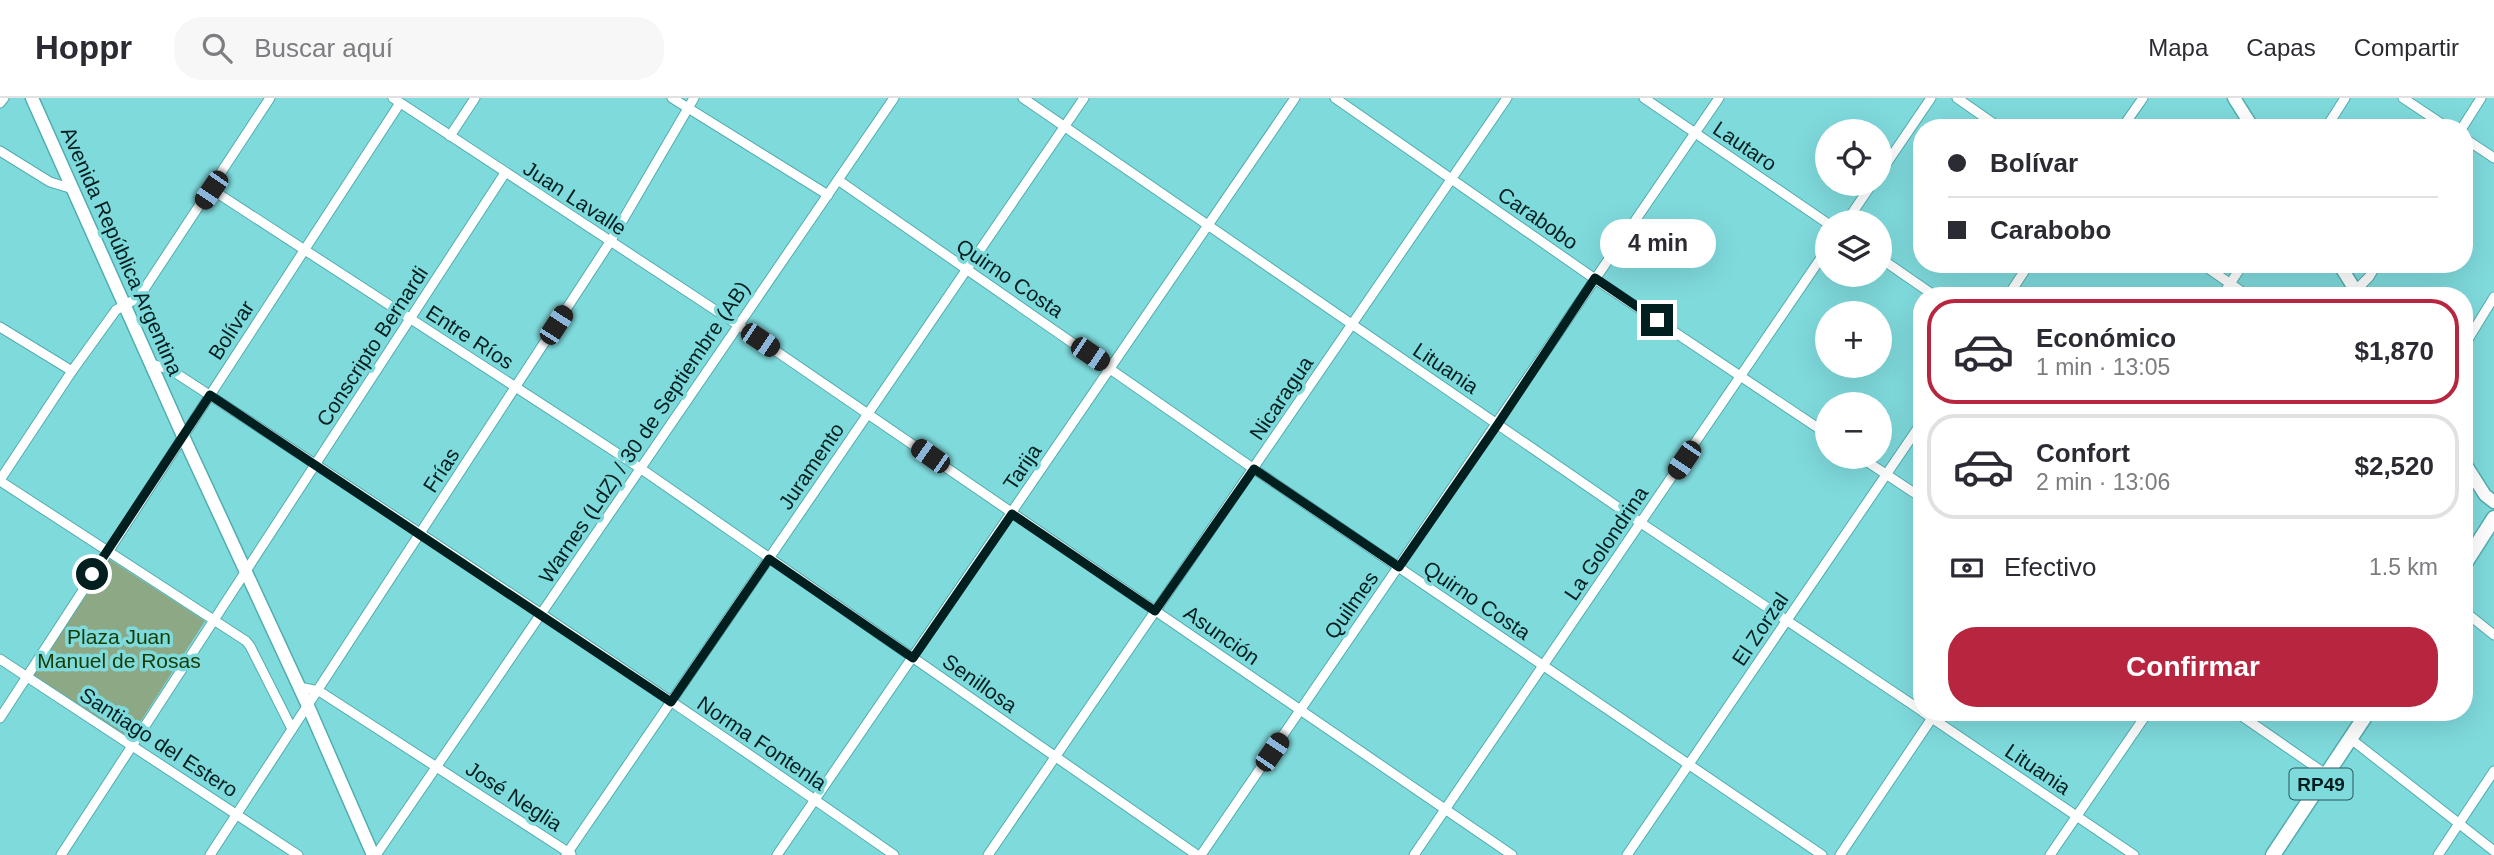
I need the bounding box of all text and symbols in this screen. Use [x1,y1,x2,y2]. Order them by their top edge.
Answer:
search box [174,17,664,80]
text: Hoppr [35,29,132,66]
icon: search [198,29,236,67]
text: Buscar aquí [254,33,393,63]
text: Mapa [2148,34,2208,61]
text: Capas [2246,34,2316,61]
text: Compartir [2354,34,2459,61]
street label: Lautaro [1709,117,1781,175]
map controls [1815,119,1892,469]
button: locate [1815,119,1892,196]
street label: Avenida República Argentina [57,123,187,379]
text: Bolívar [1990,148,2078,178]
street label: Juan Lavalle [519,156,631,240]
car [191,167,232,213]
street label: Carabobo [1494,182,1582,254]
button: layers [1815,210,1892,287]
text: Carabobo [1990,215,2111,245]
callout: 4 min [1599,218,1715,268]
text: 4 min [1628,230,1688,256]
street label: Quirno Costa [952,234,1068,322]
street label: Conscripto Bernardi [312,262,432,430]
street label: Warnes (LdZ) / 30 de Septiembre (AB) [534,277,754,587]
street label: Bolívar [204,296,258,364]
street label: Entre Ríos [422,300,518,374]
button: + [1815,301,1892,378]
car [536,302,577,348]
route end [1641,304,1673,336]
car [737,320,784,360]
icon: car [1952,320,2015,383]
text: Económico [2036,323,2176,353]
car [1067,334,1114,374]
text: $1,870 [2354,336,2434,366]
street label: Lituania [1409,338,1483,398]
street label: Nicaragua [1245,352,1317,444]
text: 1 min · 13:05 [2036,354,2170,380]
button: − [1815,392,1892,469]
street label: Juramento [774,418,848,514]
car [907,435,954,477]
icon: car [1952,435,2015,498]
car [1664,437,1705,483]
text: Confort [2036,438,2130,468]
street label: Tarija [998,440,1046,494]
street label: Frías [418,444,464,496]
text: $2,520 [2354,451,2434,481]
text: 2 min · 13:06 [2036,469,2170,495]
street label: La Golondrina [1560,482,1653,604]
icon: cash [1948,549,1986,587]
text: Efectivo [2004,552,2097,582]
text: 1.5 km [2369,554,2438,580]
street label: Quirno Costa [1419,556,1535,644]
route start [76,558,108,590]
street label: Quilmes [1319,567,1383,643]
street label: El Zorzal [1727,588,1793,670]
street label: Asunción [1180,601,1264,669]
park label: Plaza Juan Manuel de Rosas [37,625,201,672]
button: Confirmar [1948,627,2438,707]
street label: Senillosa [938,649,1022,717]
street label: Santiago del Estero [76,682,242,802]
street label: Norma Fontenla [693,691,831,795]
car [1252,729,1293,775]
street label: Lituania [2001,739,2075,799]
street label: José Neglia [462,756,567,836]
road number: RP49 [2290,768,2352,800]

